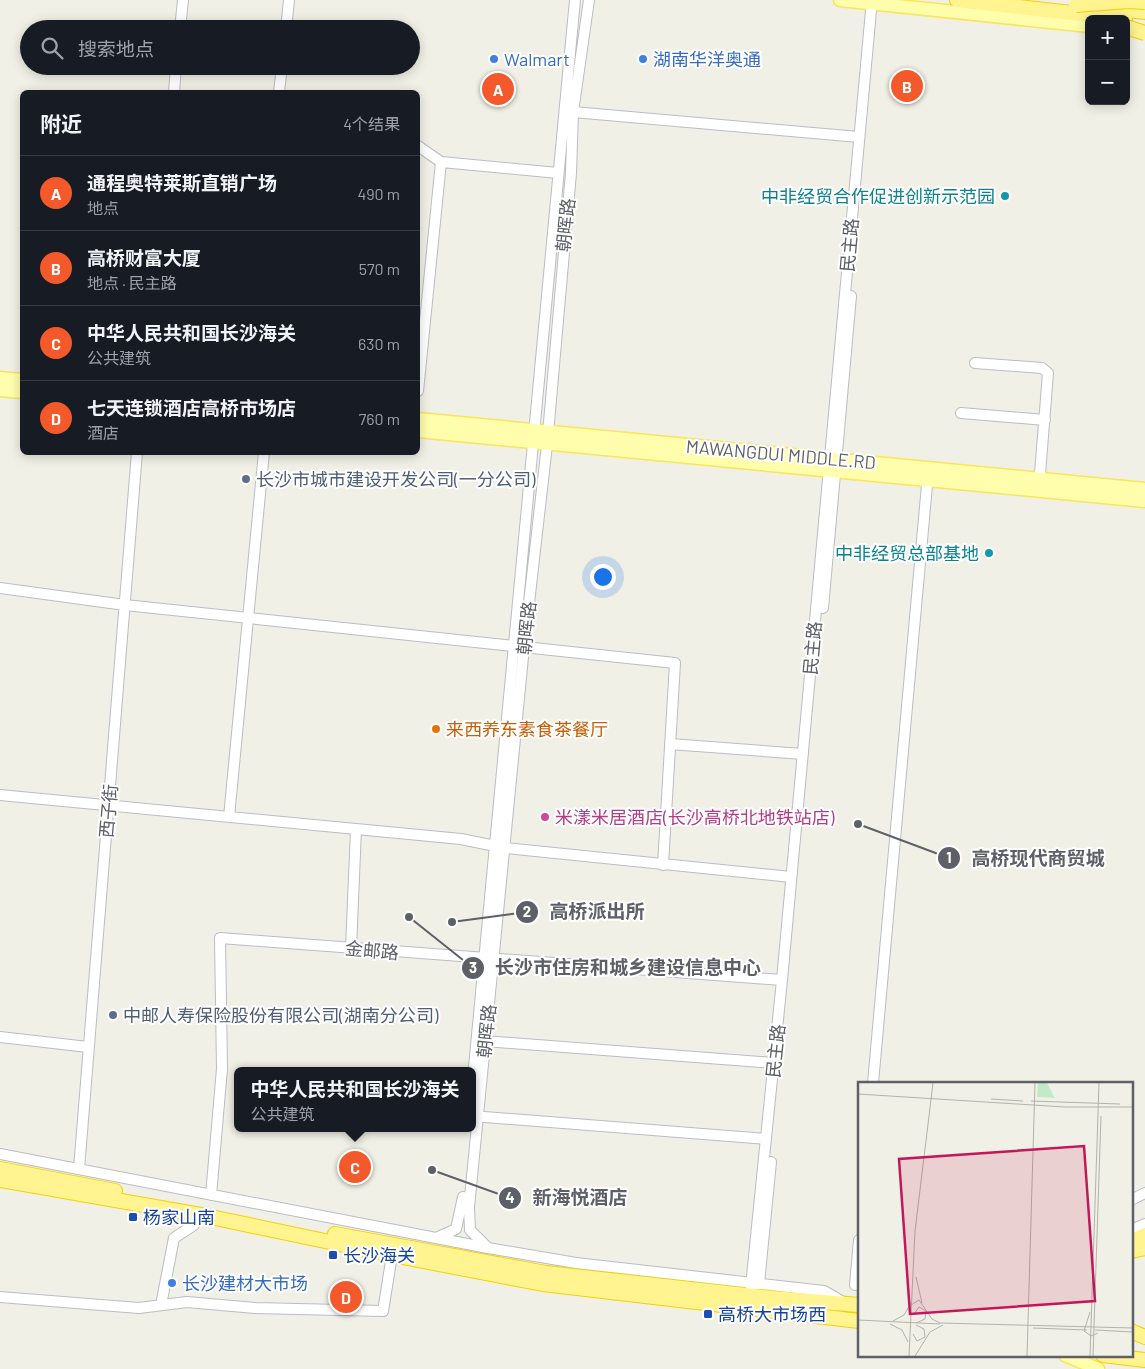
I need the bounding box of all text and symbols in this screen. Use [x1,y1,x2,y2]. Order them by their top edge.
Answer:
map controls [1085,15,1130,105]
button: + [1085,15,1130,60]
search box [20,20,420,75]
icon: search [38,34,66,62]
text: 搜索地点 [78,37,154,60]
place label: Walmart [504,48,570,70]
place label: 湖南华洋奥通 [653,48,761,70]
marker: Walmart [488,53,500,65]
marker: 湖南华洋奥通 [637,53,649,65]
button: − [1085,60,1130,105]
pin: B [891,67,923,105]
pin: A [482,70,514,108]
text: 附近 [40,111,82,136]
text: 4个结果 [343,114,400,133]
text: 通程奥特莱斯直销广场 [87,171,277,194]
text: A [51,184,61,203]
text: 490 m [357,184,400,203]
place label: 中非经贸合作促进创新示范园 [761,185,995,207]
marker: 中非经贸合作促进创新示范园 [999,190,1011,202]
street label: 朝晖路 [551,197,579,253]
text: 地点 [87,198,119,217]
street label: 民主路 [836,217,862,273]
text: 高桥财富大厦 [87,246,201,269]
text: B [51,259,61,278]
text: 570 m [359,259,400,278]
text: 地点 · 民主路 [87,273,177,292]
text: 中华人民共和国长沙海关 [87,321,296,344]
text: C [51,334,61,353]
text: 630 m [358,334,400,353]
text: 公共建筑 [87,348,151,367]
text: 七天连锁酒店高桥市场店 [87,396,296,419]
text: D [51,409,61,428]
text: 760 m [359,409,400,428]
text: 酒店 [87,423,119,442]
street label: MAWANGDUI MIDDLE.RD [685,435,877,473]
place label: 长沙市城市建设开发公司(一分公司) [256,468,536,490]
marker: 长沙市城市建设开发公司(一分公司) [240,473,252,485]
place label: 中非经贸总部基地 [835,542,979,564]
marker: 中非经贸总部基地 [983,547,995,559]
your location [590,564,616,590]
street label: 朝晖路 [512,600,540,656]
street label: 民主路 [799,620,825,676]
place label: 来西养东素食茶餐厅 [446,718,608,740]
marker: 来西养东素食茶餐厅 [430,723,442,735]
street label: 西子街 [95,783,121,839]
place label: 米漾米居酒店(长沙高桥北地铁站店) [555,806,835,828]
marker: 米漾米居酒店(长沙高桥北地铁站店) [539,811,551,823]
callout: 高桥现代商贸城 [936,841,1114,875]
text: 高桥现代商贸城 [971,846,1105,869]
text: 1 [946,848,952,866]
callout: 高桥派出所 [515,895,655,929]
text: 高桥派出所 [549,899,645,922]
text: 2 [523,902,531,920]
street label: 金邮路 [344,937,400,963]
callout: 长沙市住房和城乡建设信息中心 [460,951,771,985]
text: 长沙市住房和城乡建设信息中心 [495,955,761,978]
text: 3 [469,958,477,976]
street label: 朝晖路 [472,1003,500,1059]
place label: 中邮人寿保险股份有限公司(湖南分公司) [123,1004,439,1026]
marker: 中邮人寿保险股份有限公司(湖南分公司) [107,1009,119,1021]
street label: 民主路 [761,1023,789,1079]
popup [234,1067,476,1132]
text: 中华人民共和国长沙海关 [250,1077,460,1100]
inset map [858,1082,1132,1356]
text: 公共建筑 [250,1104,315,1123]
pin: C [339,1148,371,1186]
callout: 新海悦酒店 [497,1181,637,1215]
text: 新海悦酒店 [532,1185,628,1208]
text: 4 [505,1188,515,1206]
place label: 杨家山南 [143,1206,215,1228]
marker: 杨家山南 [127,1211,139,1223]
place label: 长沙海关 [343,1244,415,1266]
marker: 长沙海关 [327,1249,339,1261]
place label: 长沙建材大市场 [182,1272,308,1294]
marker: 长沙建材大市场 [166,1277,178,1289]
pin: D [330,1278,362,1316]
place label: 高桥大市场西 [718,1303,826,1325]
marker: 高桥大市场西 [702,1308,714,1320]

